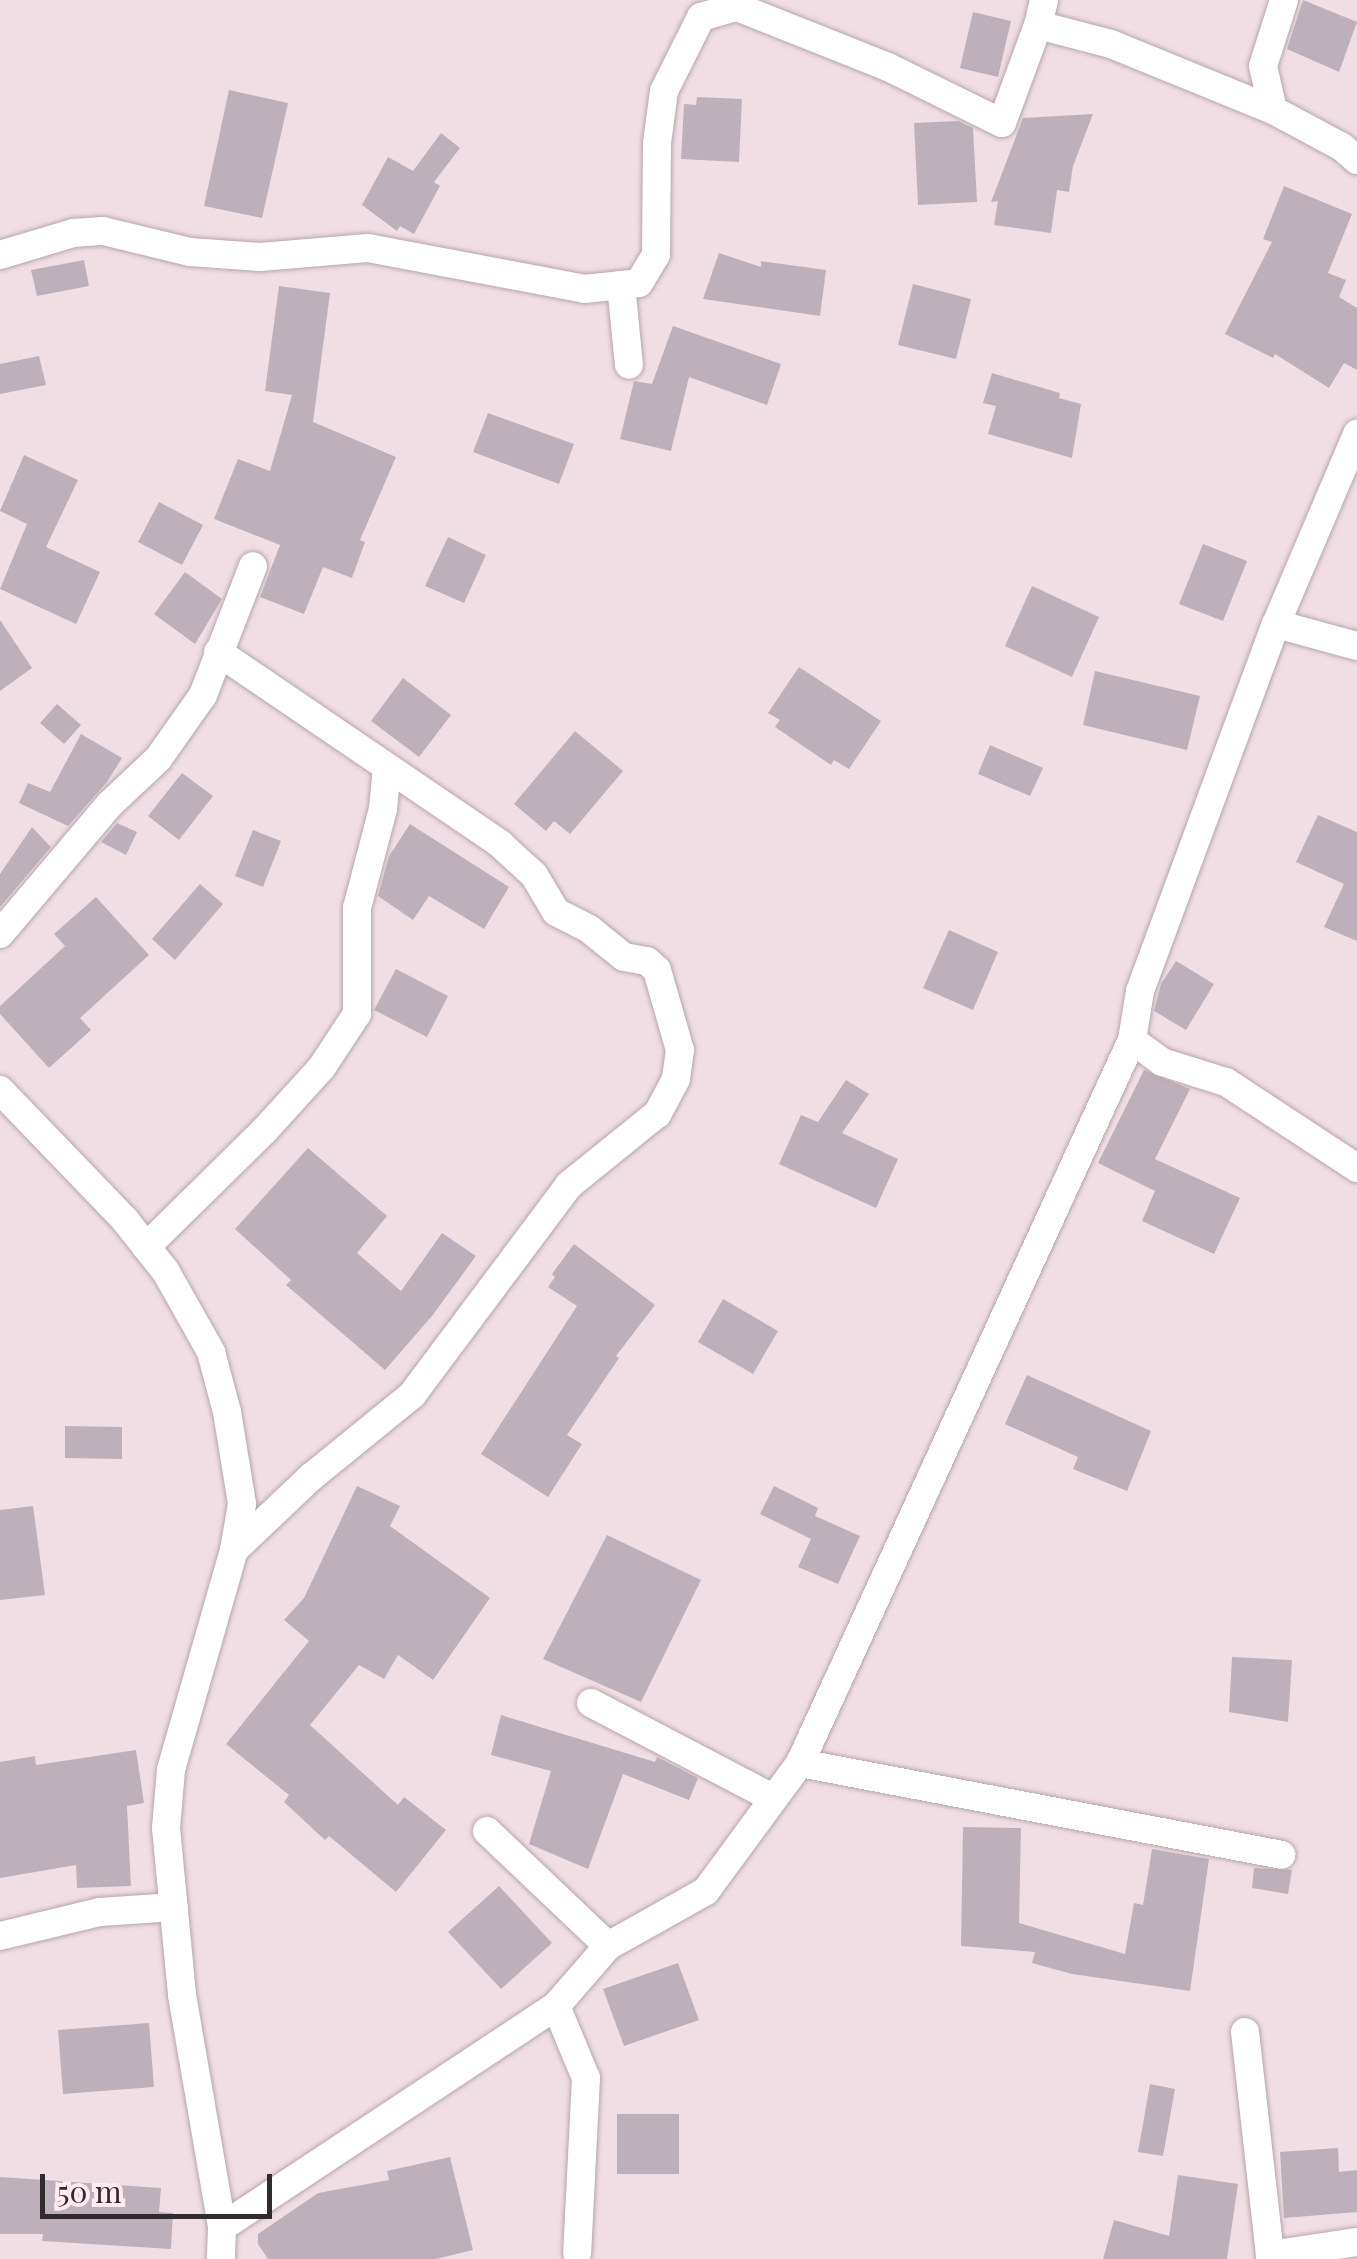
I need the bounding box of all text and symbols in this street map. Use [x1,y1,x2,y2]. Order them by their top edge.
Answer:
scale bar [45,2154,278,2216]
text: 50 m [57,2171,122,2211]

